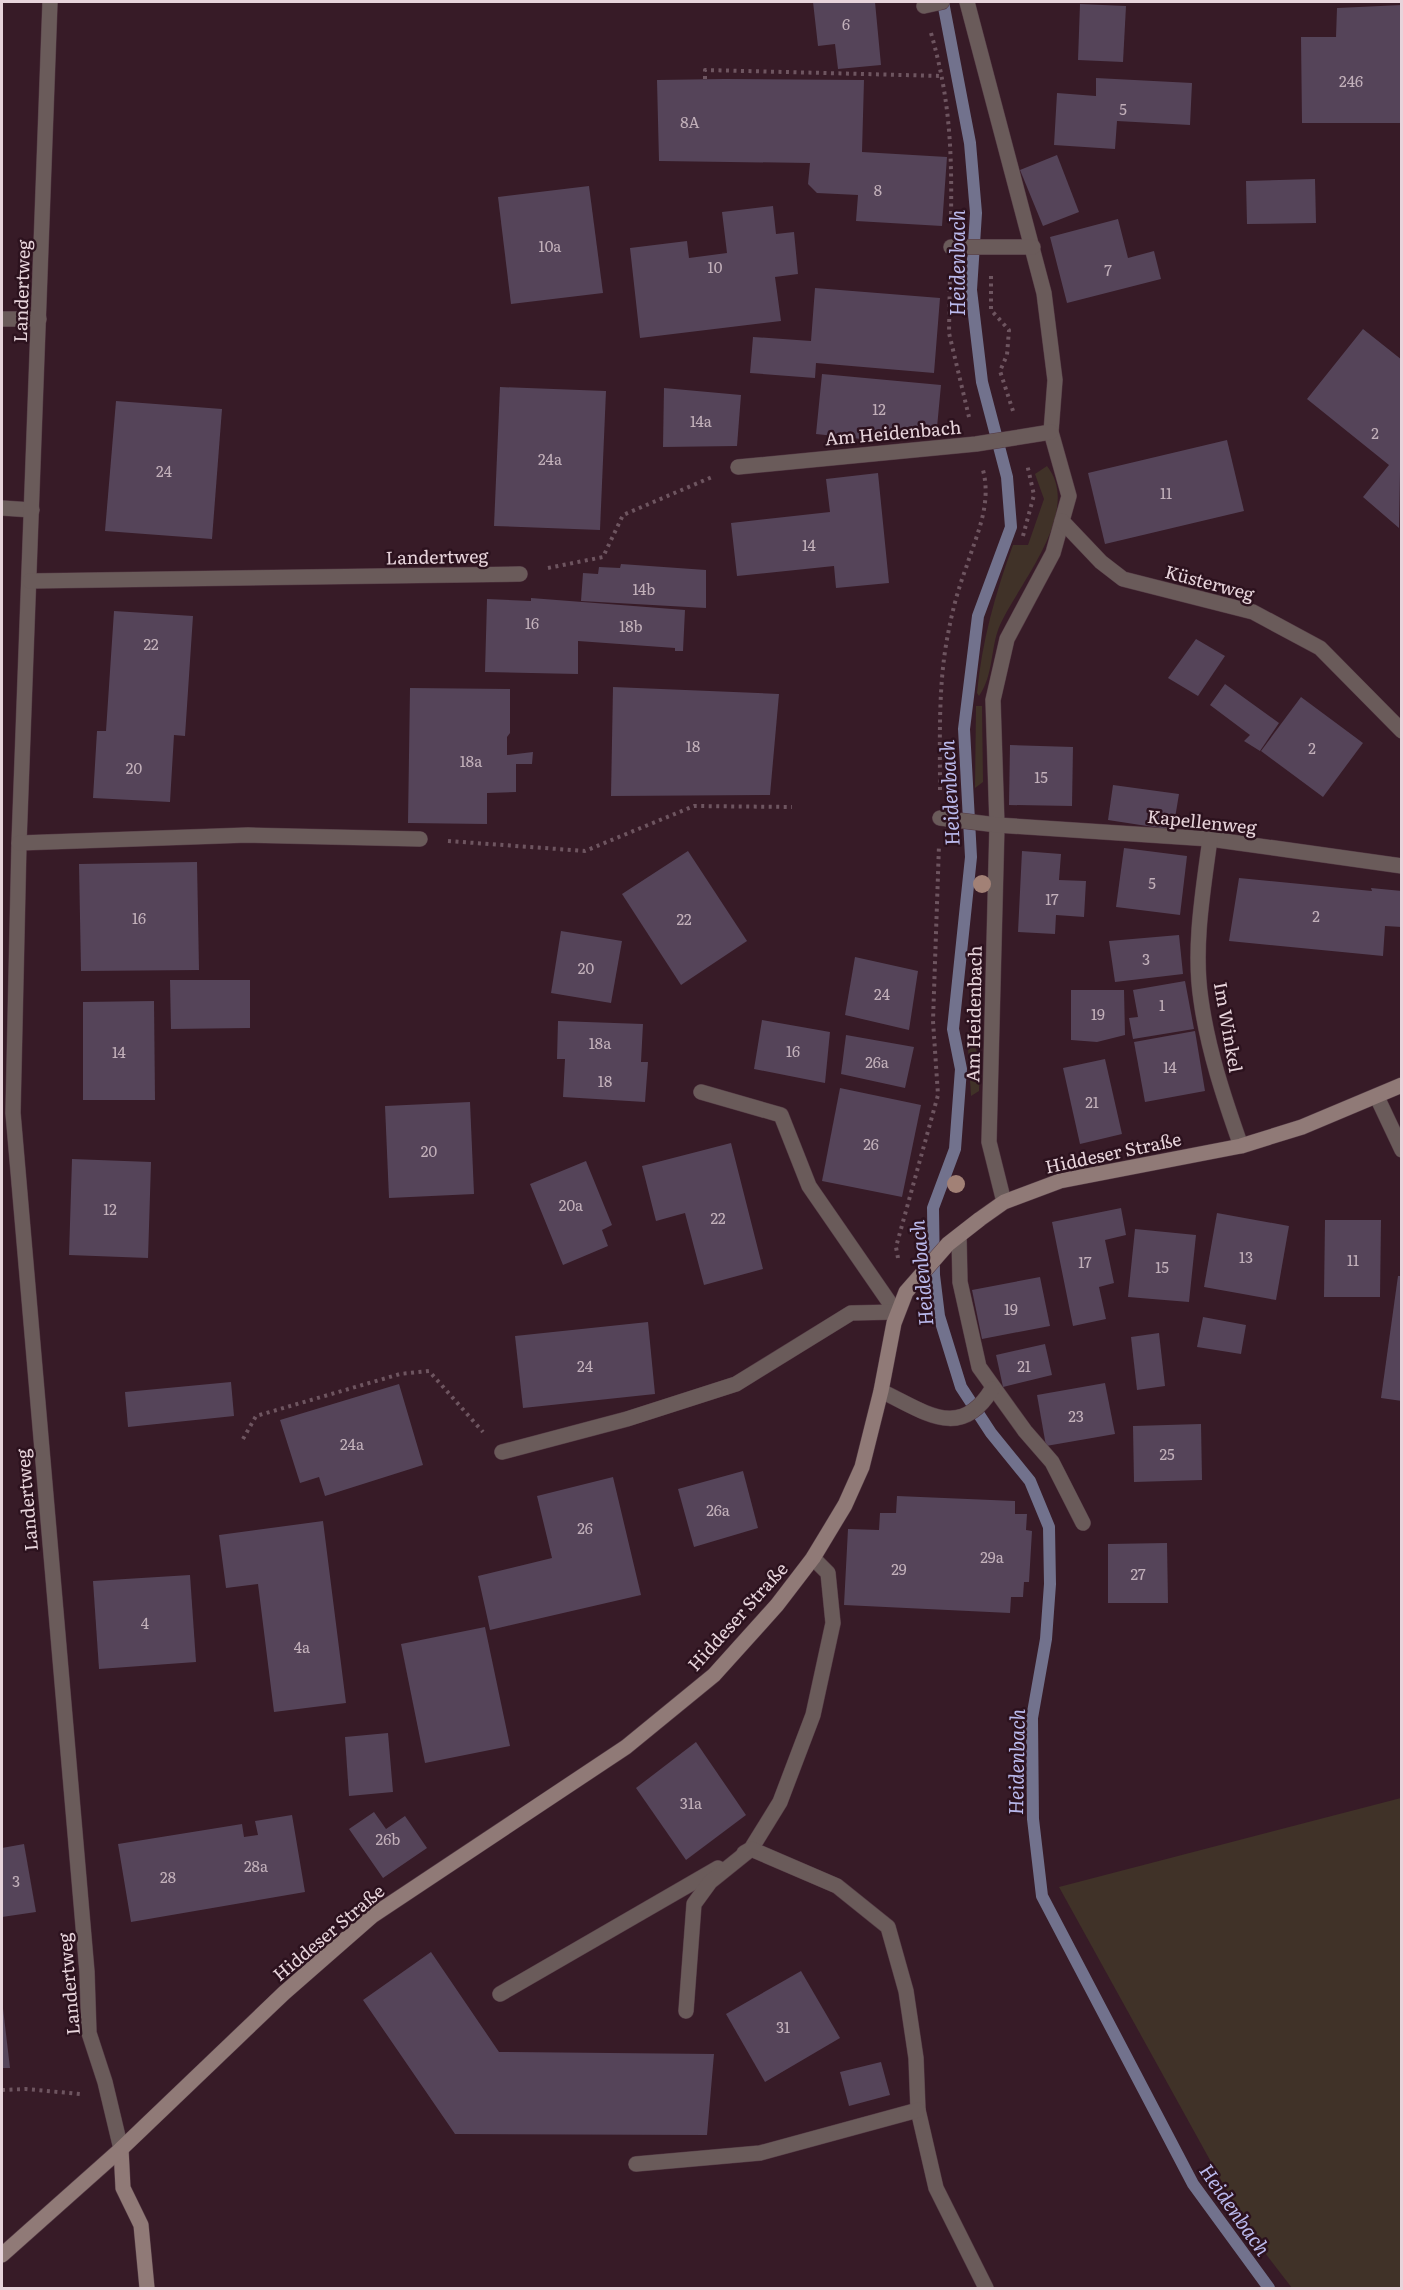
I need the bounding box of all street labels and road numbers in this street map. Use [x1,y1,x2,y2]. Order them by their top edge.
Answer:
street label: Landertweg [6,238,36,343]
street label: Am Heidenbach [824,413,962,451]
street label: Landertweg [385,542,490,570]
street label: Küsterweg [1162,557,1259,607]
street label: Kapellenweg [1146,802,1259,840]
street label: Am Heidenbach [958,945,988,1083]
street label: Im Winkel [1208,980,1250,1074]
street label: Hiddeser Straße [1042,1124,1184,1180]
street label: Landertweg [8,1447,44,1552]
street label: Hiddeser Straße [681,1556,793,1676]
street label: Hiddeser Straße [266,1877,390,1987]
street label: Landertweg [50,1931,86,2036]

